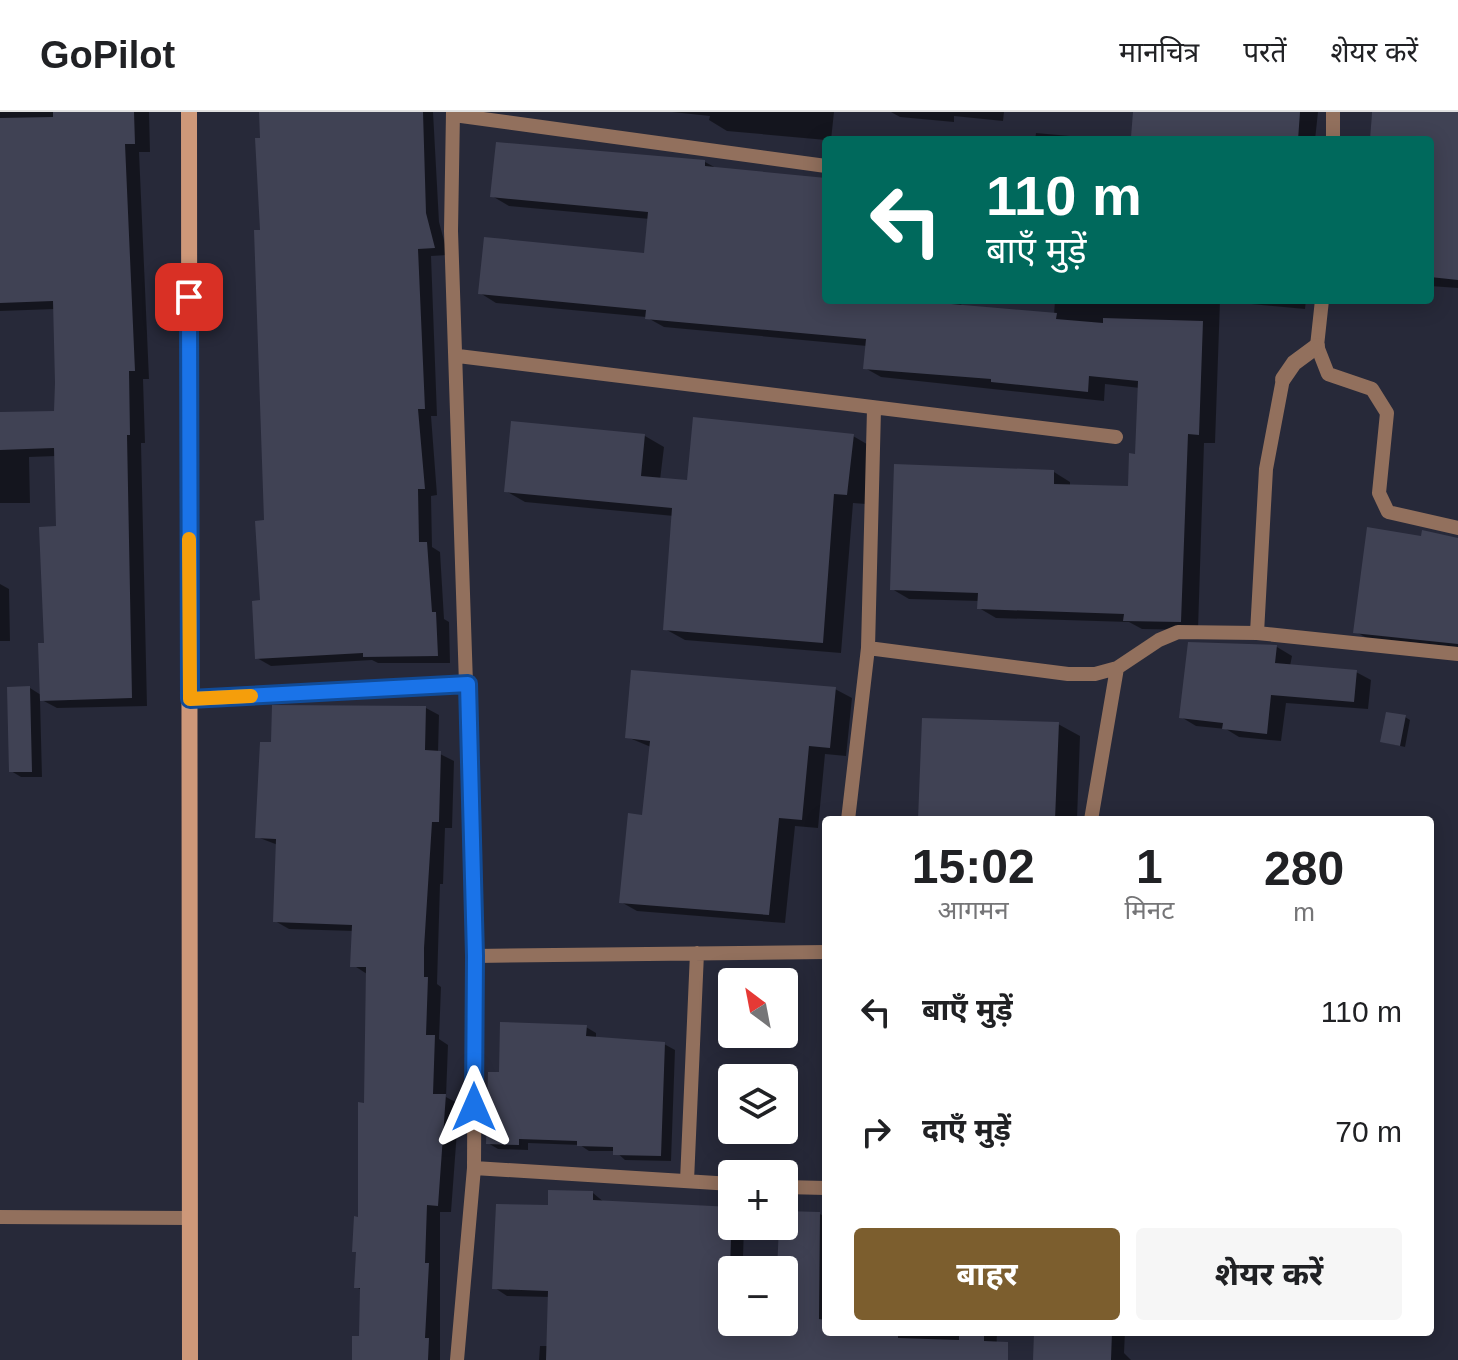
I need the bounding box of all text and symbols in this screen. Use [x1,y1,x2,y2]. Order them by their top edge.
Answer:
text: GoPilot [40,34,175,76]
text: मानचित्र [1119,37,1199,68]
text: परतें [1243,37,1287,68]
text: शेयर करें [1331,37,1418,68]
text: 110 m [986,164,1142,227]
icon: left [854,168,958,272]
text: बाएँ मुड़ें [986,230,1087,271]
pin [155,263,223,331]
icon: arrive [167,275,211,319]
text: 15:02 [912,840,1035,893]
text: 1 [1136,840,1163,893]
text: 280 [1264,842,1344,895]
text: आगमन [938,895,1009,925]
text: मिनट [1124,895,1174,925]
text: m [1293,897,1315,927]
north arrow [718,968,798,1048]
map controls [718,968,798,1336]
icon: left [854,990,898,1034]
text: बाएँ मुड़ें [922,993,1013,1026]
text: 110 m [1321,995,1402,1028]
button: layers [718,1064,798,1144]
position arrow [432,1065,516,1149]
icon: right [854,1110,898,1154]
text: दाएँ मुड़ें [922,1113,1011,1146]
text: 70 m [1335,1115,1402,1148]
button: + [718,1160,798,1240]
button: बाहर [854,1228,1120,1320]
button: शेयर करें [1136,1228,1402,1320]
button: − [718,1256,798,1336]

